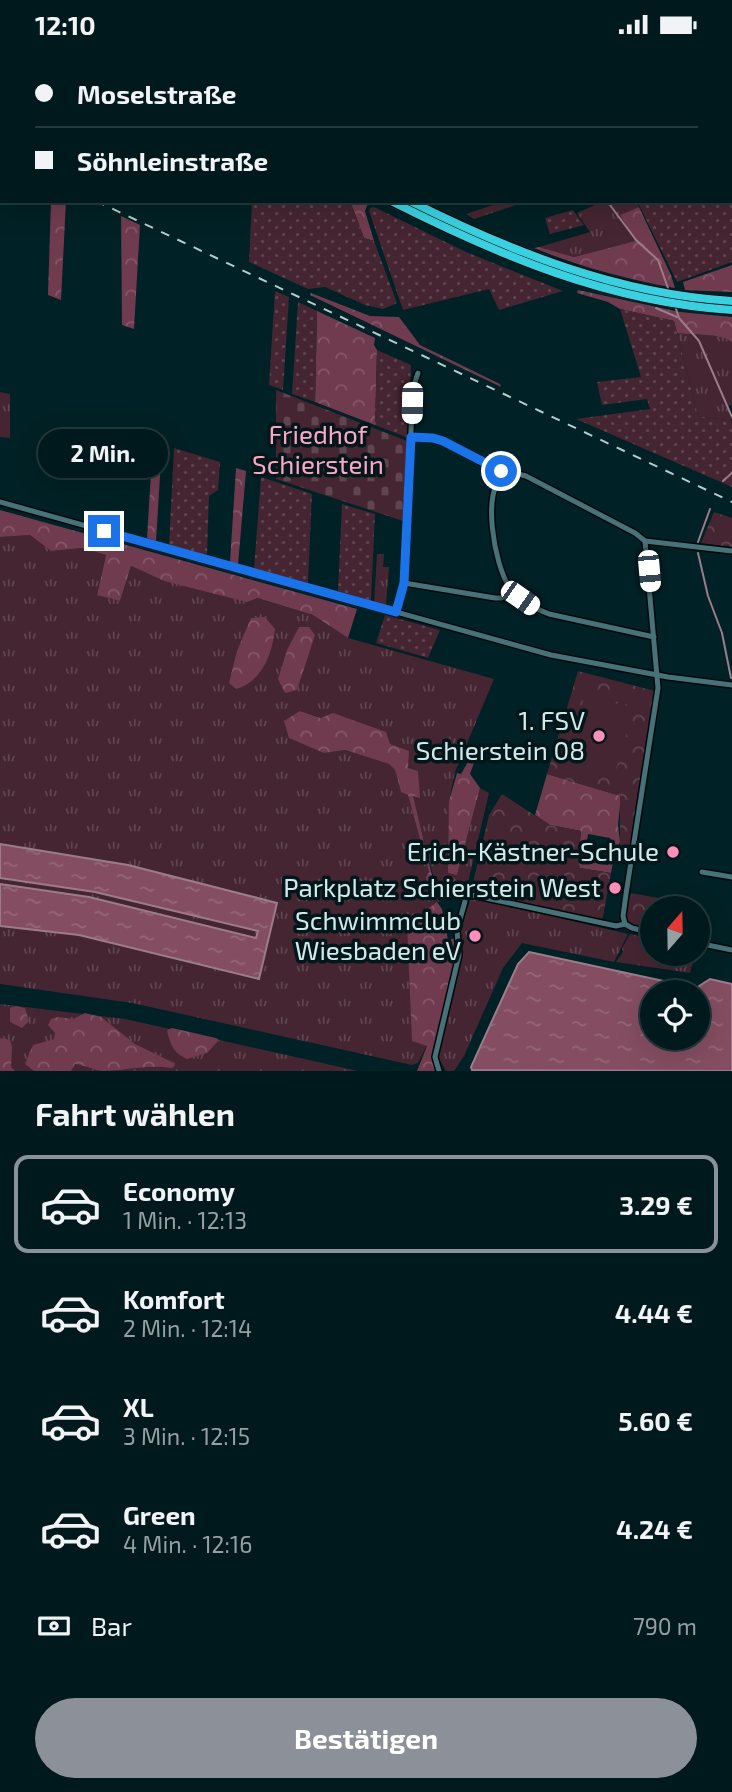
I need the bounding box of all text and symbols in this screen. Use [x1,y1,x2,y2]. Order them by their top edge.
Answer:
text: 12:10 [35,9,96,40]
text: Moselstraße [77,78,236,109]
text: Söhnleinstraße [77,145,268,176]
car [402,382,423,424]
park label: Friedhof Schierstein [252,418,384,479]
callout: 2 Min. [39,429,169,479]
text: 2 Min. [70,439,136,467]
route start [485,455,517,487]
route end [88,515,120,547]
car [637,549,662,593]
car [497,577,544,619]
place label: 1. FSV Schierstein 08 [416,704,585,765]
marker: 1. FSV Schierstein 08 [591,728,607,744]
place label: Erich-Kästner-Schule [407,835,659,866]
marker: Erich-Kästner-Schule [665,844,681,860]
place label: Parkplatz Schierstein West [283,871,601,902]
marker: Parkplatz Schierstein West [607,880,623,896]
north arrow [640,896,710,966]
map controls [640,896,710,1050]
place label: Schwimmclub Wiesbaden eV [295,904,461,965]
marker: Schwimmclub Wiesbaden eV [467,928,483,944]
button: locate [640,980,710,1050]
text: Fahrt wählen [35,1094,235,1132]
icon: car [39,1173,102,1236]
text: Economy [123,1175,235,1206]
text: 3.29 € [619,1189,693,1220]
text: 1 Min. · 12:13 [123,1206,247,1234]
icon: car [39,1281,102,1344]
text: Komfort [123,1283,225,1314]
text: 4.44 € [615,1297,693,1328]
text: 2 Min. · 12:14 [123,1314,252,1342]
icon: car [39,1389,102,1452]
text: XL [123,1391,154,1422]
text: 5.60 € [618,1405,693,1436]
text: 3 Min. · 12:15 [123,1422,250,1450]
icon: car [39,1497,102,1560]
text: Green [123,1499,196,1530]
text: 4.24 € [616,1513,693,1544]
text: 4 Min. · 12:16 [123,1530,252,1558]
icon: cash [35,1607,73,1645]
text: Bar [91,1610,132,1641]
text: 790 m [633,1612,697,1640]
button: Bestätigen [35,1698,697,1778]

